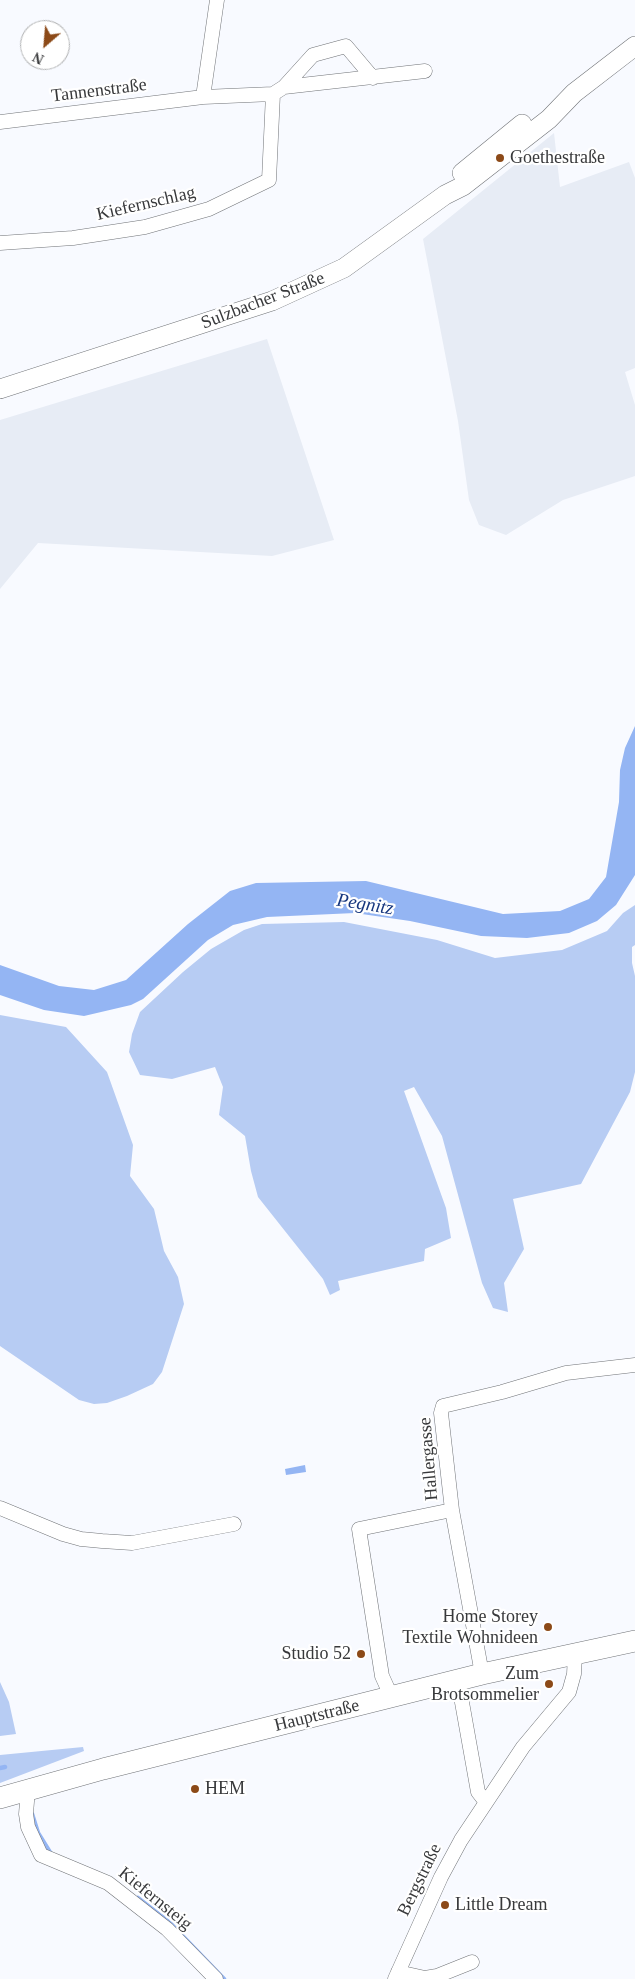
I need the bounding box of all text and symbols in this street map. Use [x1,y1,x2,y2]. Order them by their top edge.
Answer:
north arrow [20,20,70,70]
text: N [31,49,46,67]
street label: Tannenstraße [50,74,148,108]
place label: Goethestraße [510,147,605,169]
marker: Goethestraße [494,152,506,164]
street label: Kiefernschlag [94,182,198,226]
street label: Sulzbacher Straße [198,268,328,334]
water label: Pegnitz [335,889,395,921]
street label: Hallergasse [415,1416,443,1502]
place label: Home Storey Textile Wohnideen [402,1606,538,1648]
marker: Home Storey Textile Wohnideen [542,1621,554,1633]
place label: Studio 52 [281,1643,351,1665]
marker: Studio 52 [355,1648,367,1660]
place label: Zum Brotsommelier [431,1663,539,1706]
marker: Zum Brotsommelier [543,1678,555,1690]
street label: Hauptstraße [272,1695,362,1737]
place label: HEM [205,1778,245,1800]
marker: HEM [189,1783,201,1795]
street label: Bergstraße [393,1840,447,1920]
street label: Kiefernsteig [114,1863,196,1935]
place label: Little Dream [455,1894,547,1916]
marker: Little Dream [439,1899,451,1911]

